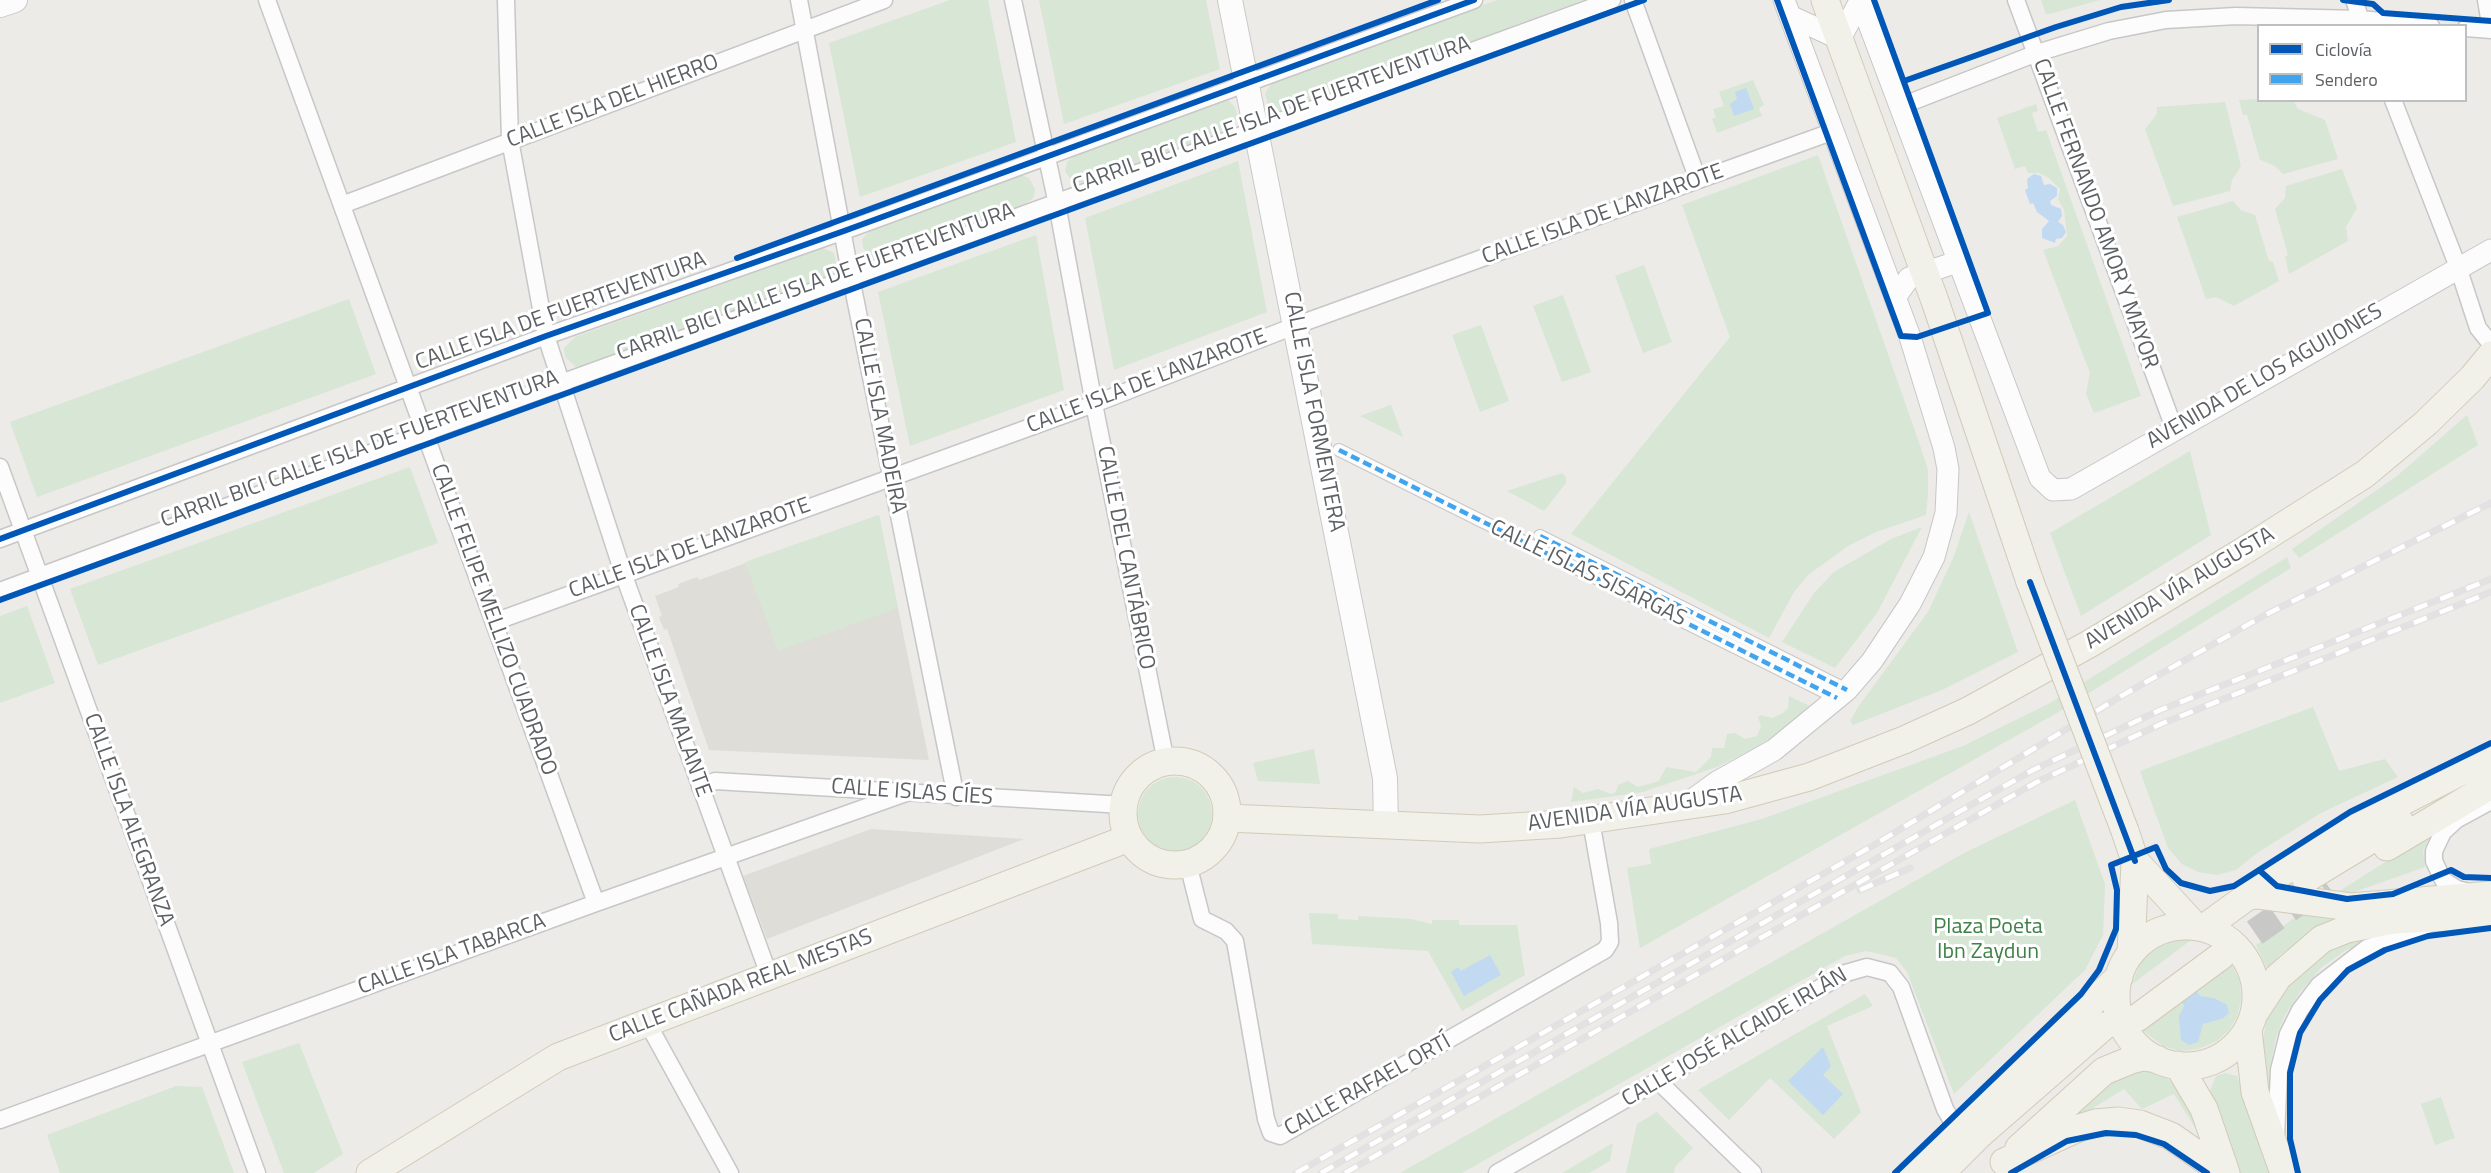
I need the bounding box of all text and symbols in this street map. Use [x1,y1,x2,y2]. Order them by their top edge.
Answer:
legend [2257,24,2467,102]
street label: CARRIL BICI CALLE ISLA DE FUERTEVENTURA [1069,32,1475,200]
text: Ciclovía [2315,36,2372,63]
street label: CALLE ISLA DEL HIERRO [503,49,723,155]
street label: CALLE FERNANDO AMOR Y MAYOR [2027,55,2163,373]
text: Sendero [2315,66,2378,93]
street label: CALLE ISLA DE LANZAROTE [1479,159,1727,271]
street label: CARRIL BICI CALLE ISLA DE FUERTEVENTURA [613,199,1019,367]
street label: CALLE ISLA DE FUERTEVENTURA [412,247,710,377]
street label: CALLE ISLA FORMENTERA [1277,290,1349,534]
street label: AVENIDA DE LOS AGUIJONES [2142,299,2388,455]
street label: CALLE ISLA MADEIRA [847,316,911,516]
street label: CALLE ISLA DE LANZAROTE [1023,324,1271,440]
street label: CARRIL BICI CALLE ISLA DE FUERTEVENTURA [157,366,563,534]
street label: CALLE DEL CANTÁBRICO [1090,444,1160,672]
street label: CALLE FELIPE MELLIZO CUADRADO [424,461,562,779]
street label: CALLE ISLA DE LANZAROTE [566,493,814,605]
street label: CALLE ISLAS SISARGAS [1486,515,1690,633]
street label: AVENIDA VÍA AUGUSTA [2081,522,2279,656]
street label: CALLE ISLA MALANTE [622,601,716,801]
street label: CALLE ISLA ALEGRANZA [77,710,179,930]
street label: CALLE ISLAS CÍES [830,774,994,812]
street label: AVENIDA VÍA AUGUSTA [1526,782,1744,838]
street label: CALLE ISLA TABARCA [355,909,549,1001]
park label: Plaza Poeta Ibn Zaydun [1933,915,2043,966]
street label: CALLE CAÑADA REAL MESTAS [605,924,877,1050]
street label: CALLE JOSÉ ALCAIDE IRLÁN [1618,963,1852,1113]
street label: CALLE RAFAEL ORTÍ [1280,1029,1456,1143]

